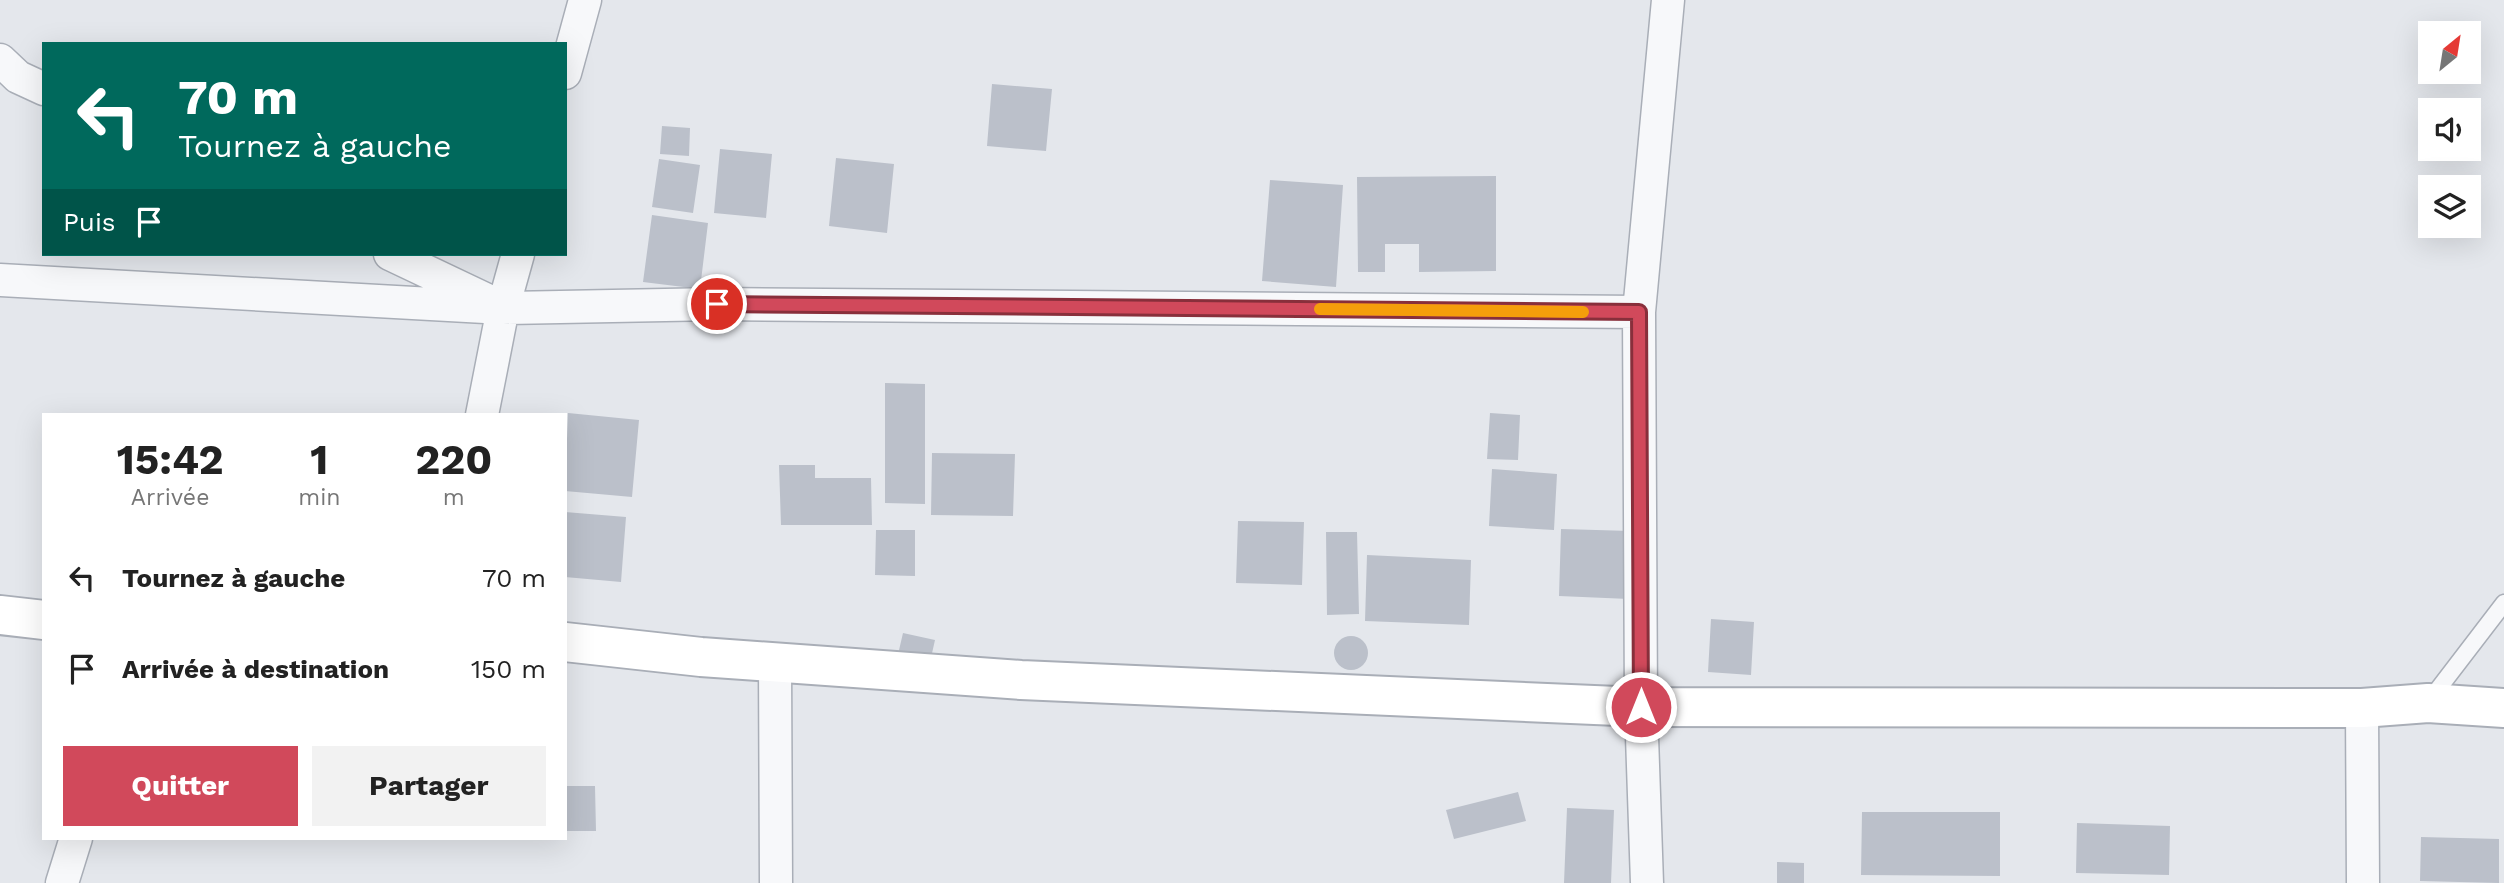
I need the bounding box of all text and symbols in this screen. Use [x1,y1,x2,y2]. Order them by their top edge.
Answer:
north arrow [2418,21,2482,84]
map controls [2418,21,2481,238]
text: 70 m [178,68,298,126]
icon: left [63,70,154,161]
button: sound [2418,98,2481,161]
text: Tournez à gauche [178,127,451,165]
button: layers [2418,175,2481,238]
icon: arrive [130,203,168,241]
text: Puis [63,207,116,237]
pin [687,274,747,334]
icon: arrive [698,285,736,323]
text: 15:42 [117,435,224,484]
text: 1 [310,435,328,484]
text: 220 [415,435,492,484]
text: Arrivée [131,484,209,511]
text: min [298,484,341,511]
text: m [443,484,465,511]
icon: left [63,559,101,597]
text: Tournez à gauche [122,563,345,593]
text: 70 m [482,563,546,593]
icon: arrive [63,650,101,688]
text: Arrivée à destination [122,654,389,684]
text: 150 m [471,654,546,684]
position arrow [1604,670,1678,744]
button: Quitter [63,746,298,826]
button: Partager [312,746,546,826]

